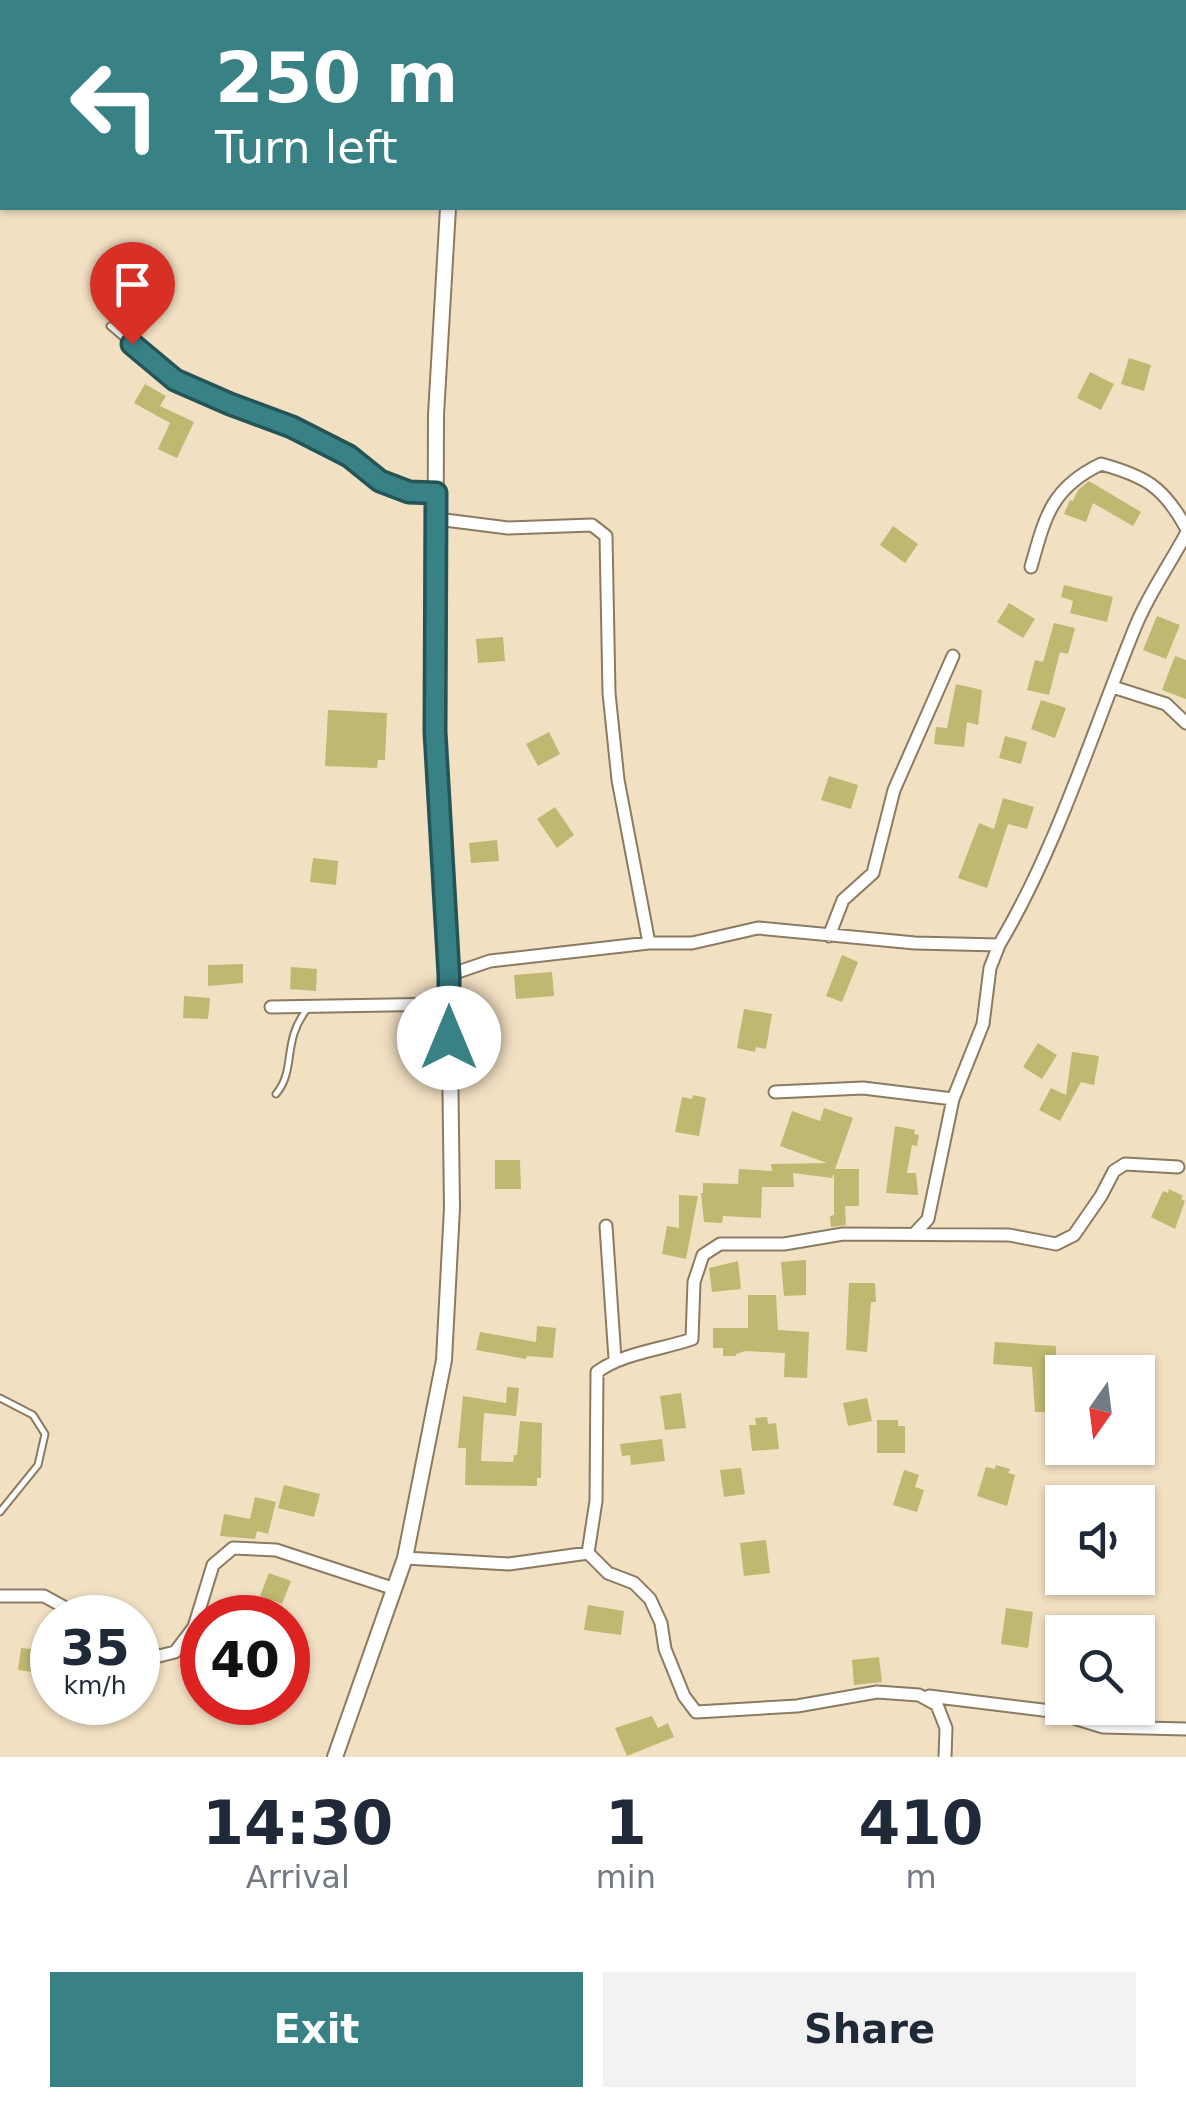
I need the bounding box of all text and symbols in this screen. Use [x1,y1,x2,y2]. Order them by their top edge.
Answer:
text: 250 m [215,37,458,119]
icon: left [50,40,180,170]
text: Turn left [215,121,398,174]
pin [90,242,175,345]
icon: arrive [105,257,160,312]
position arrow [397,986,501,1090]
north arrow [1045,1355,1155,1465]
map controls [1045,1355,1155,1725]
button: sound [1045,1485,1155,1595]
speed limit sign: 40 [180,1595,310,1725]
button: search [1045,1615,1155,1725]
text: 35 [60,1619,130,1677]
text: km/h [63,1671,127,1700]
text: 14:30 [202,1788,393,1858]
text: 1 [605,1788,647,1858]
text: 410 [858,1788,984,1858]
text: Arrival [246,1858,350,1896]
text: min [596,1858,656,1896]
text: m [905,1858,937,1896]
button: Exit [50,1972,583,2087]
button: Share [603,1972,1136,2087]

